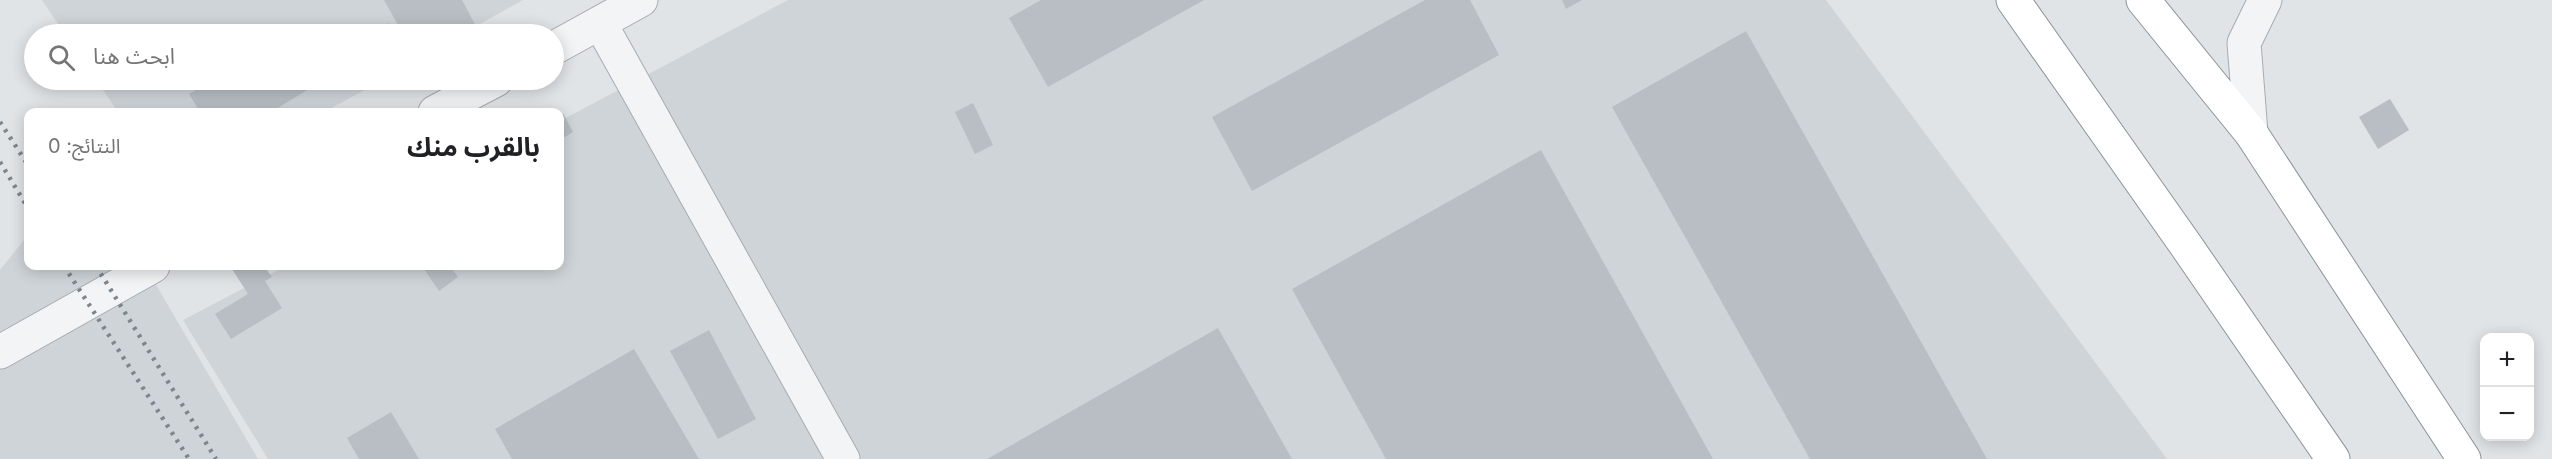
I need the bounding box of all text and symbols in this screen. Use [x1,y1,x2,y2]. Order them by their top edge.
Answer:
search box [24,24,564,90]
icon: search [45,41,78,74]
text: ابحث هنا [93,43,175,69]
text: بالقرب منك [407,131,540,162]
text: النتائج: 0 [48,134,120,158]
map controls [2480,333,2534,441]
button: + [2480,333,2534,387]
button: − [2480,387,2534,441]

